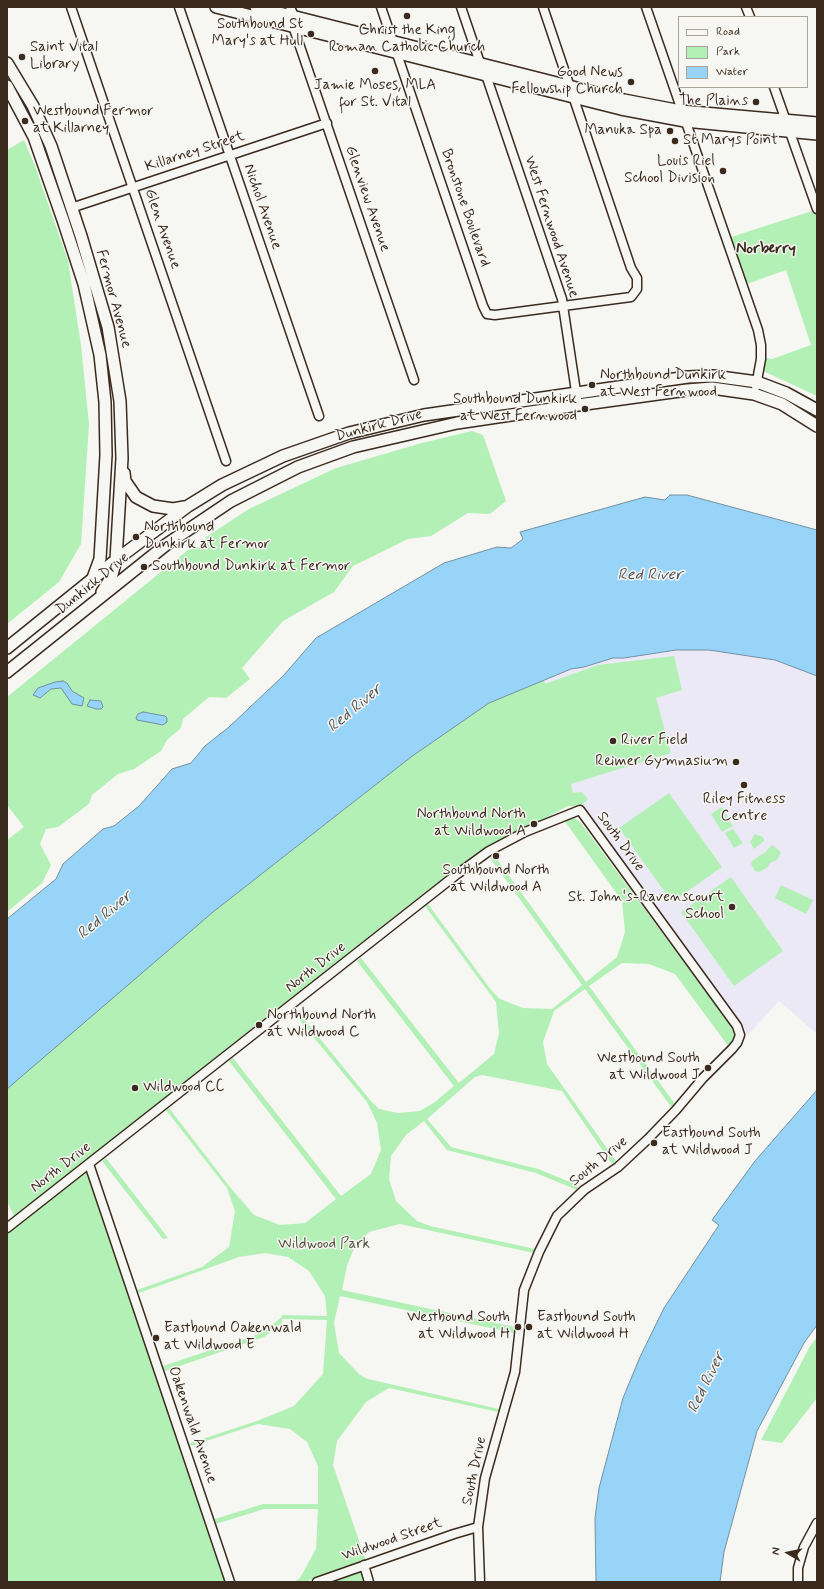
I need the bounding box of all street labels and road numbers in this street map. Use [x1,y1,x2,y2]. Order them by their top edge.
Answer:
street label: Killarney Street [143,127,247,177]
street label: Glenview Avenue [340,144,394,254]
street label: Bronstone Boulevard [436,147,494,269]
street label: West Fernwood Avenue [520,154,582,300]
street label: Nichol Avenue [239,162,285,252]
street label: Glen Avenue [140,186,184,272]
street label: Fermor Avenue [91,248,135,350]
street label: Dunkirk Drive [334,406,424,446]
street label: Dunkirk Drive [53,549,133,619]
street label: South Drive [592,809,648,875]
street label: North Drive [282,939,350,997]
street label: South Drive [566,1133,632,1191]
street label: North Drive [27,1139,95,1197]
street label: Oakenwald Avenue [164,1364,220,1486]
street label: South Drive [459,1435,491,1507]
street label: Wildwood Street [339,1514,445,1566]

